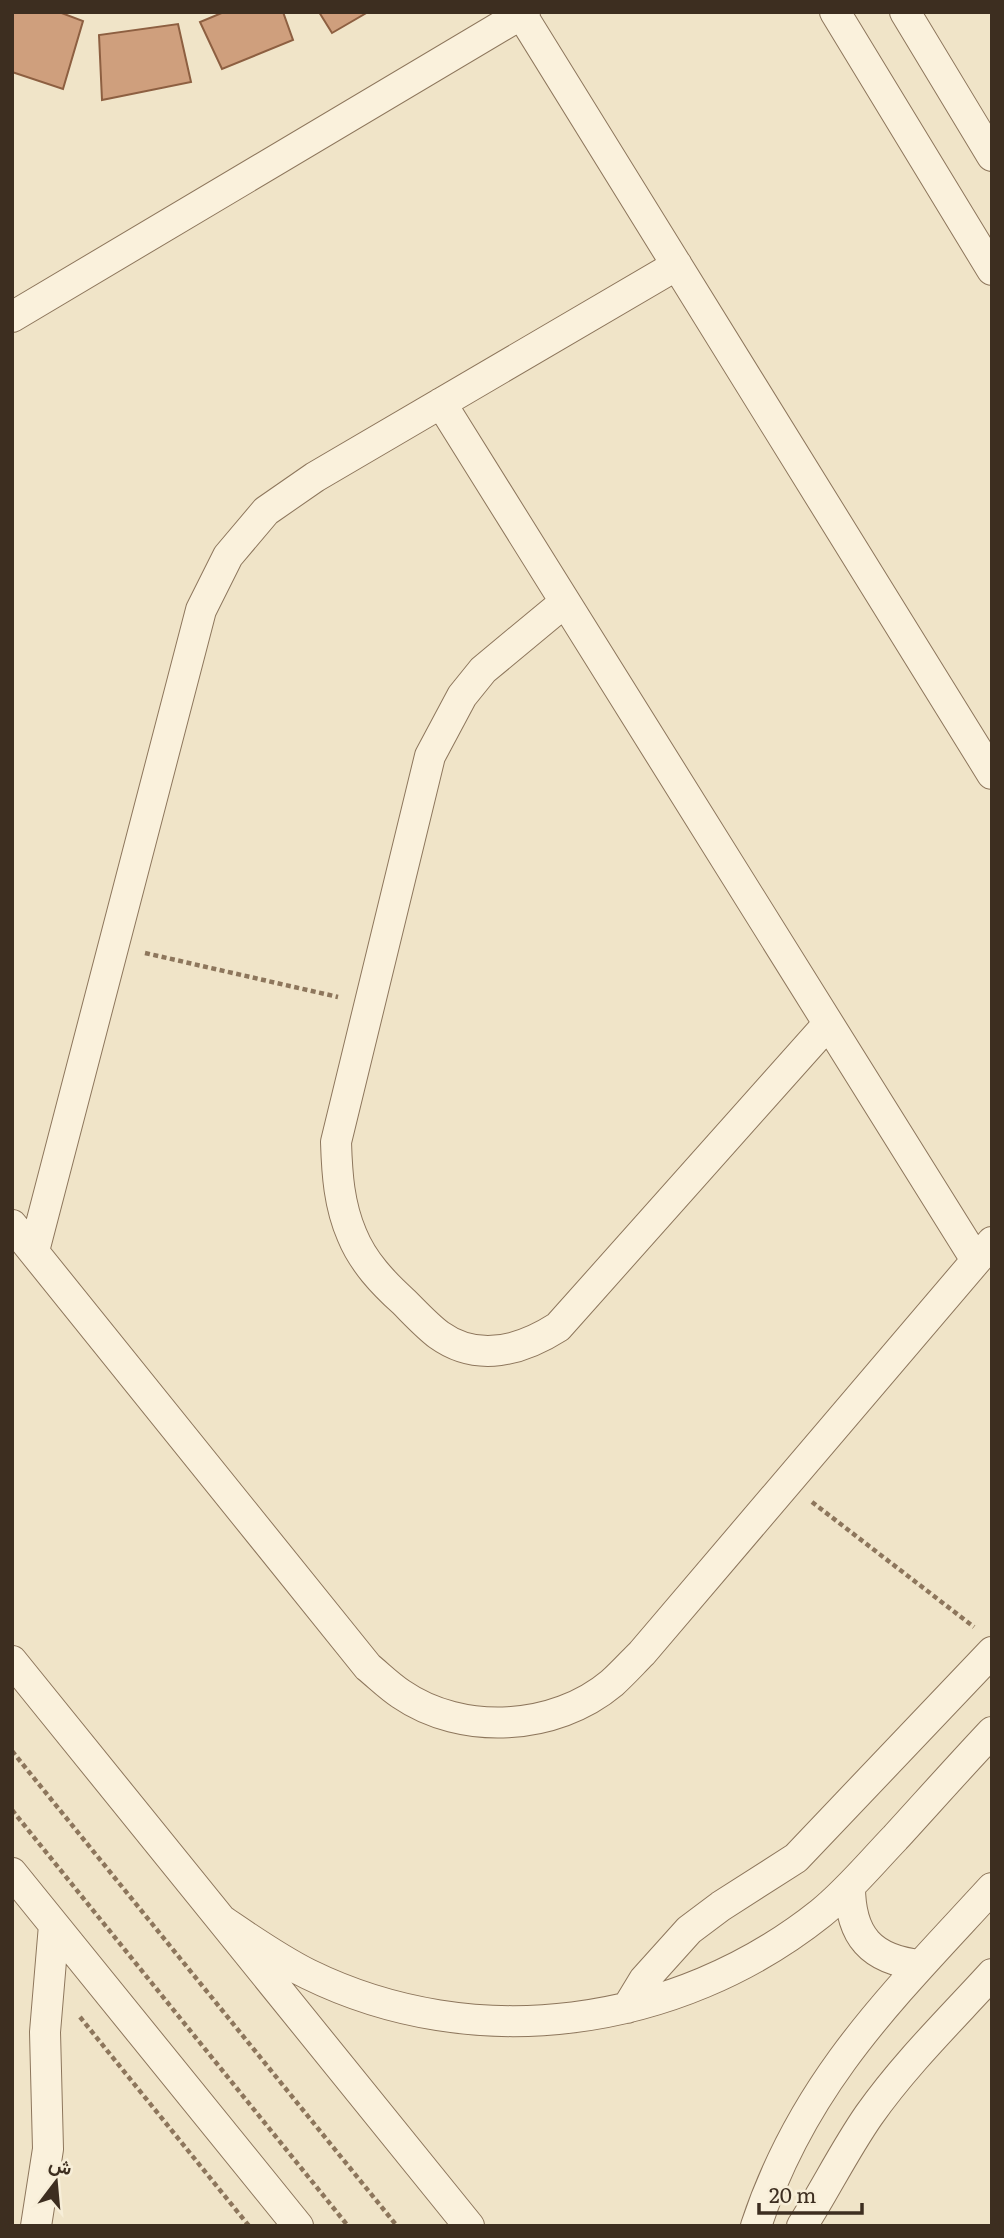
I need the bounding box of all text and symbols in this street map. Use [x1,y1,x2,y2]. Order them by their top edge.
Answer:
north arrow [21,2147,91,2217]
text: ش [46,2148,76,2181]
scale bar [759,2172,862,2216]
text: 20 m [769,2178,816,2209]

